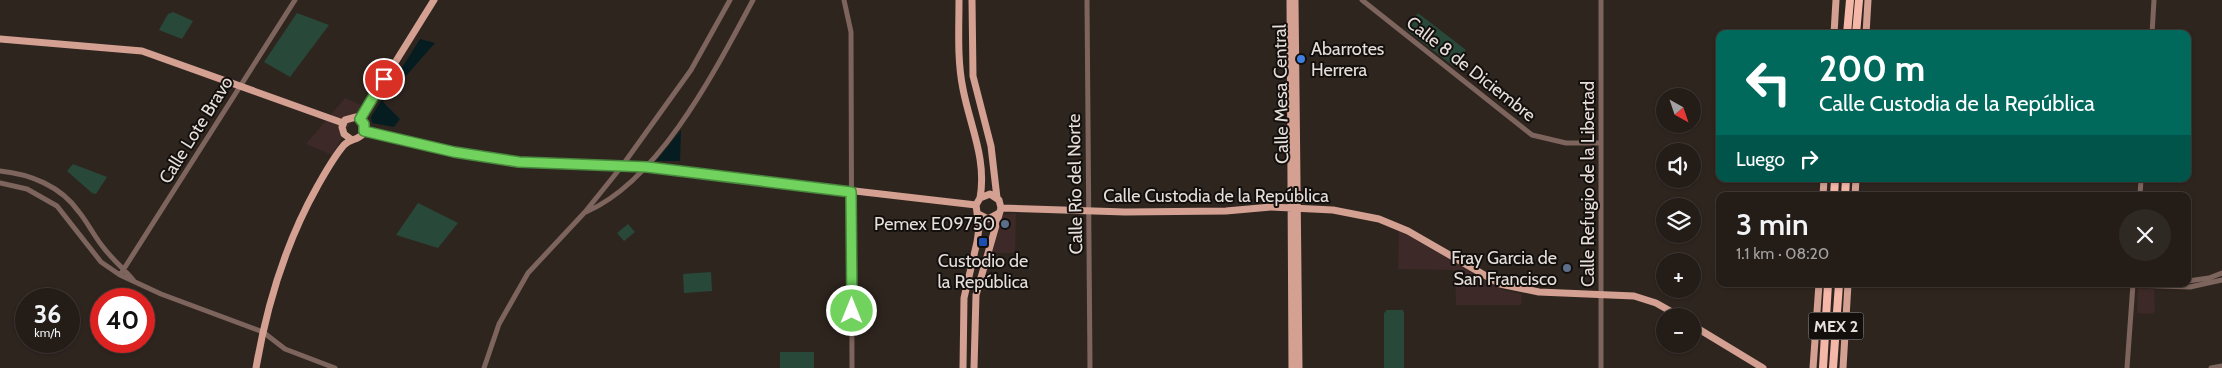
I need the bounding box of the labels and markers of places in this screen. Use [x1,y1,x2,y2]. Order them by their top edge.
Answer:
place label: Abarrotes Herrera [1311,38,1384,81]
marker: Abarrotes Herrera [1295,53,1307,65]
pin [363,58,405,100]
place label: Pemex E09750 [874,213,995,235]
marker: Pemex E09750 [999,218,1011,230]
marker: Custodio de la República [977,236,989,248]
place label: Fray Garcia de San Francisco [1451,247,1557,290]
place label: Custodio de la República [938,250,1029,293]
marker: Fray Garcia de San Francisco [1561,262,1573,274]

